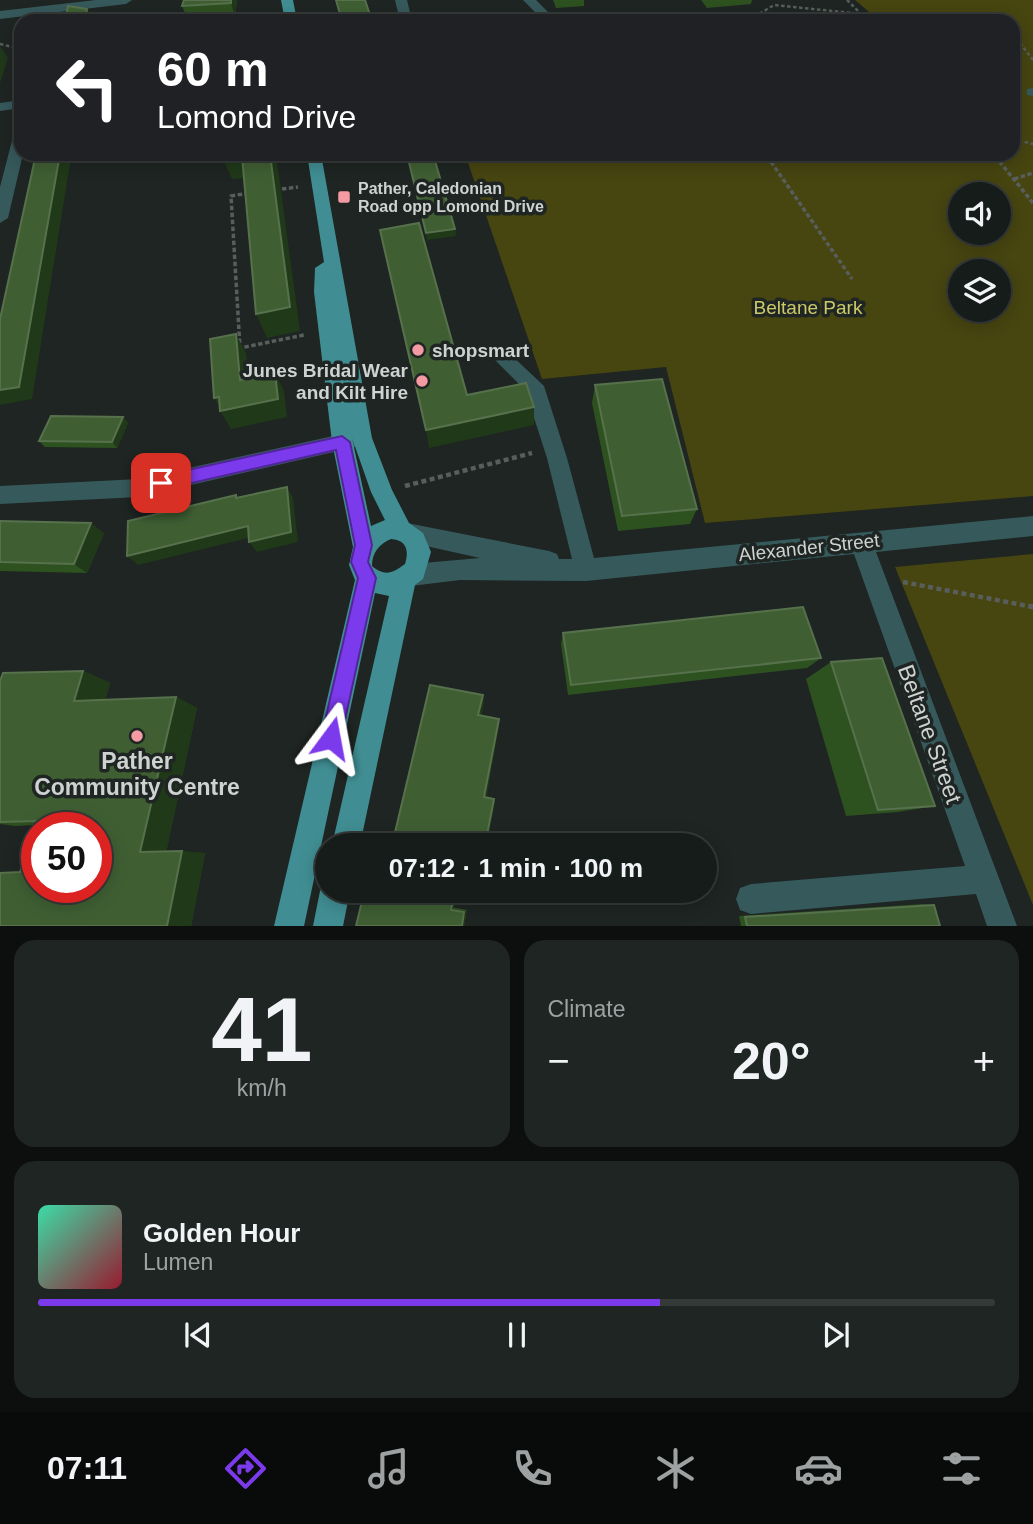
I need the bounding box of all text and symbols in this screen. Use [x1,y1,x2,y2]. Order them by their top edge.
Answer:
icon: left [42,42,133,133]
text: 60 m [157,42,269,96]
text: Lomond Drive [157,99,356,135]
place label: Pather, Caledonian Road opp Lomond Drive [358,180,544,215]
map controls [948,182,1011,322]
button: sound [948,182,1011,245]
marker: Pather, Caledonian Road opp Lomond Drive [336,189,352,205]
button: layers [948,259,1011,322]
park label: Beltane Park [754,297,863,318]
place label: shopsmart [432,340,530,361]
marker: shopsmart [410,342,426,358]
place label: Junes Bridal Wear and Kilt Hire [243,360,409,403]
marker: Junes Bridal Wear and Kilt Hire [414,373,430,389]
pin [131,453,191,513]
icon: arrive [142,464,180,502]
street label: Alexander Street [738,530,881,565]
street label: Beltane Street [893,661,967,808]
position arrow [294,701,368,775]
marker: Pather Community Centre [129,728,145,744]
place label: Pather Community Centre [34,748,240,800]
speed limit sign: 50 [21,812,112,903]
text: 07:12 · 1 min · 100 m [389,853,643,883]
text: 41 [211,979,312,1080]
text: Climate [548,996,625,1022]
text: 20° [732,1032,811,1090]
text: − [548,1040,570,1082]
text: + [973,1040,995,1082]
text: km/h [237,1075,287,1101]
text: Golden Hour [143,1218,300,1248]
text: Lumen [143,1249,213,1275]
icon: previous [179,1316,217,1354]
icon: pause [498,1316,536,1354]
icon: next [817,1316,855,1354]
icon: directions [221,1444,270,1493]
icon: music [364,1444,413,1493]
icon: phone [508,1444,557,1493]
icon: climate [651,1444,700,1493]
icon: car [794,1444,843,1493]
icon: filters [937,1444,986,1493]
text: 07:11 [47,1450,127,1486]

